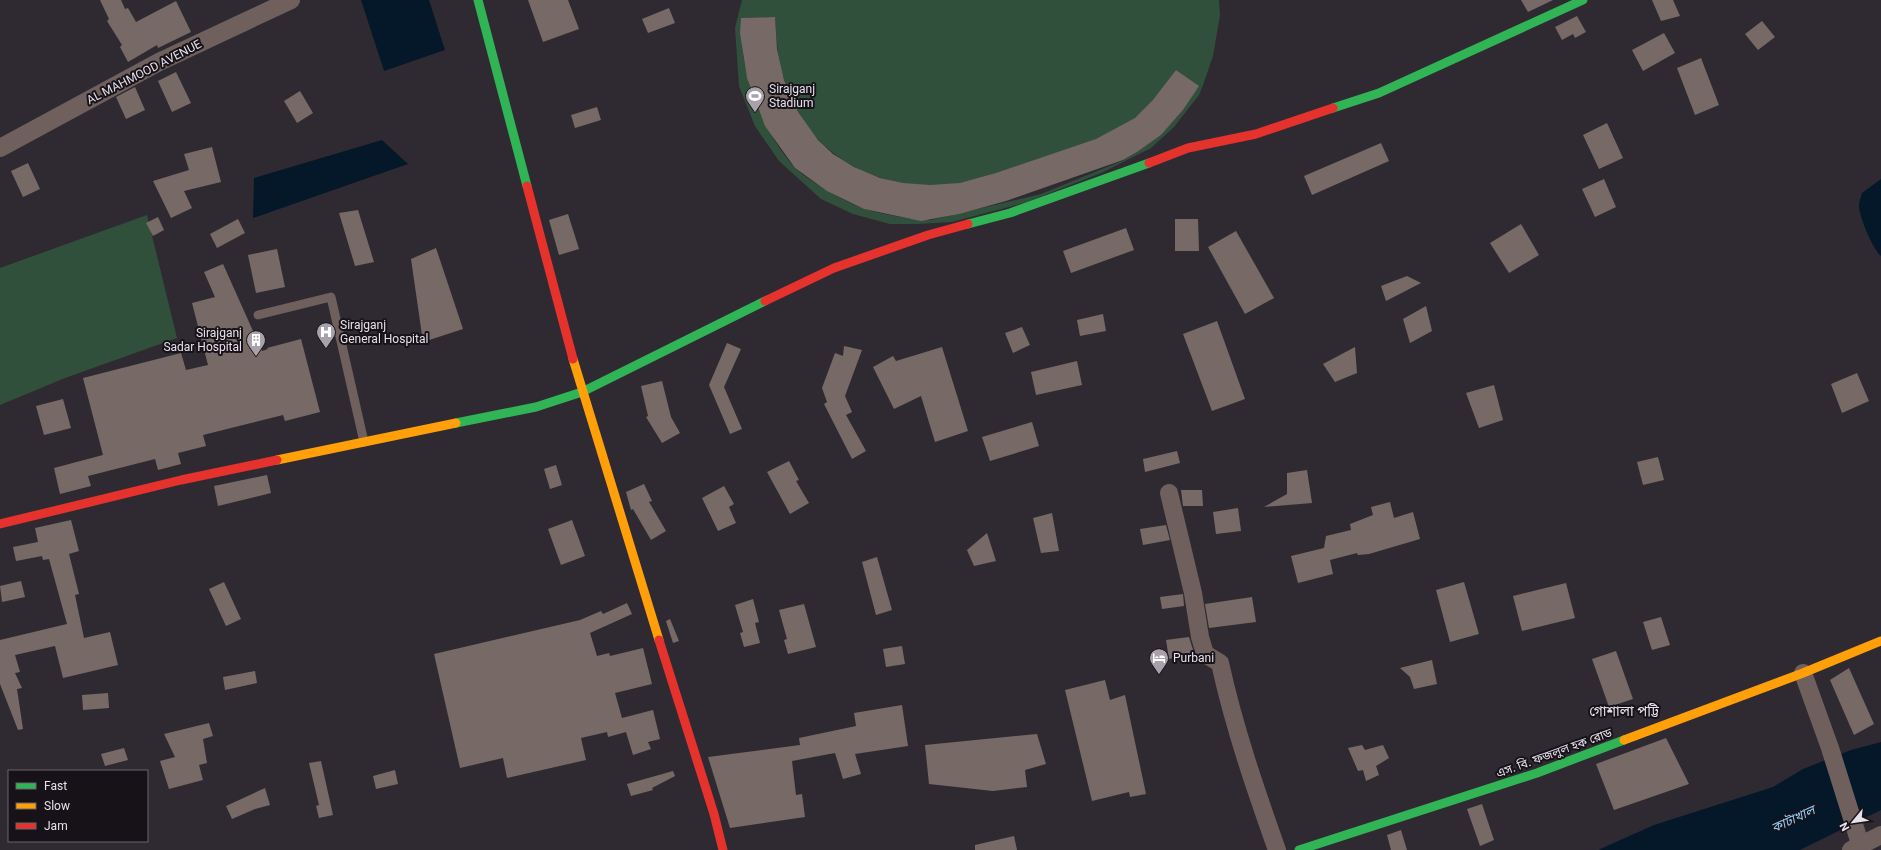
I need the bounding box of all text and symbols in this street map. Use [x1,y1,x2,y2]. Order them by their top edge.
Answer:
street label: AL MAHMOOD AVENUE [84,37,204,107]
place label: Sirajganj Stadium [769,82,815,110]
sports icon: Sirajganj Stadium [744,85,766,113]
place label: Sirajganj General Hospital [340,318,428,346]
hospital icon: Sirajganj General Hospital [315,321,337,349]
place label: Sirajganj Sadar Hospital [163,326,242,354]
building icon: Sirajganj Sadar Hospital [245,329,267,357]
hotel icon: Purbani [1148,647,1170,675]
place label: Purbani [1173,651,1214,665]
district label: গোশালা পট্টি [1589,703,1660,719]
street label: এস. বি. ফজলুল হক রোড [1494,724,1614,781]
legend [8,770,148,842]
text: Fast [44,779,67,793]
text: Slow [44,799,70,813]
water label: কাটাখাল [1769,801,1819,836]
north arrow [1833,802,1873,842]
text: Jam [44,819,68,833]
text: N [1837,820,1852,833]

